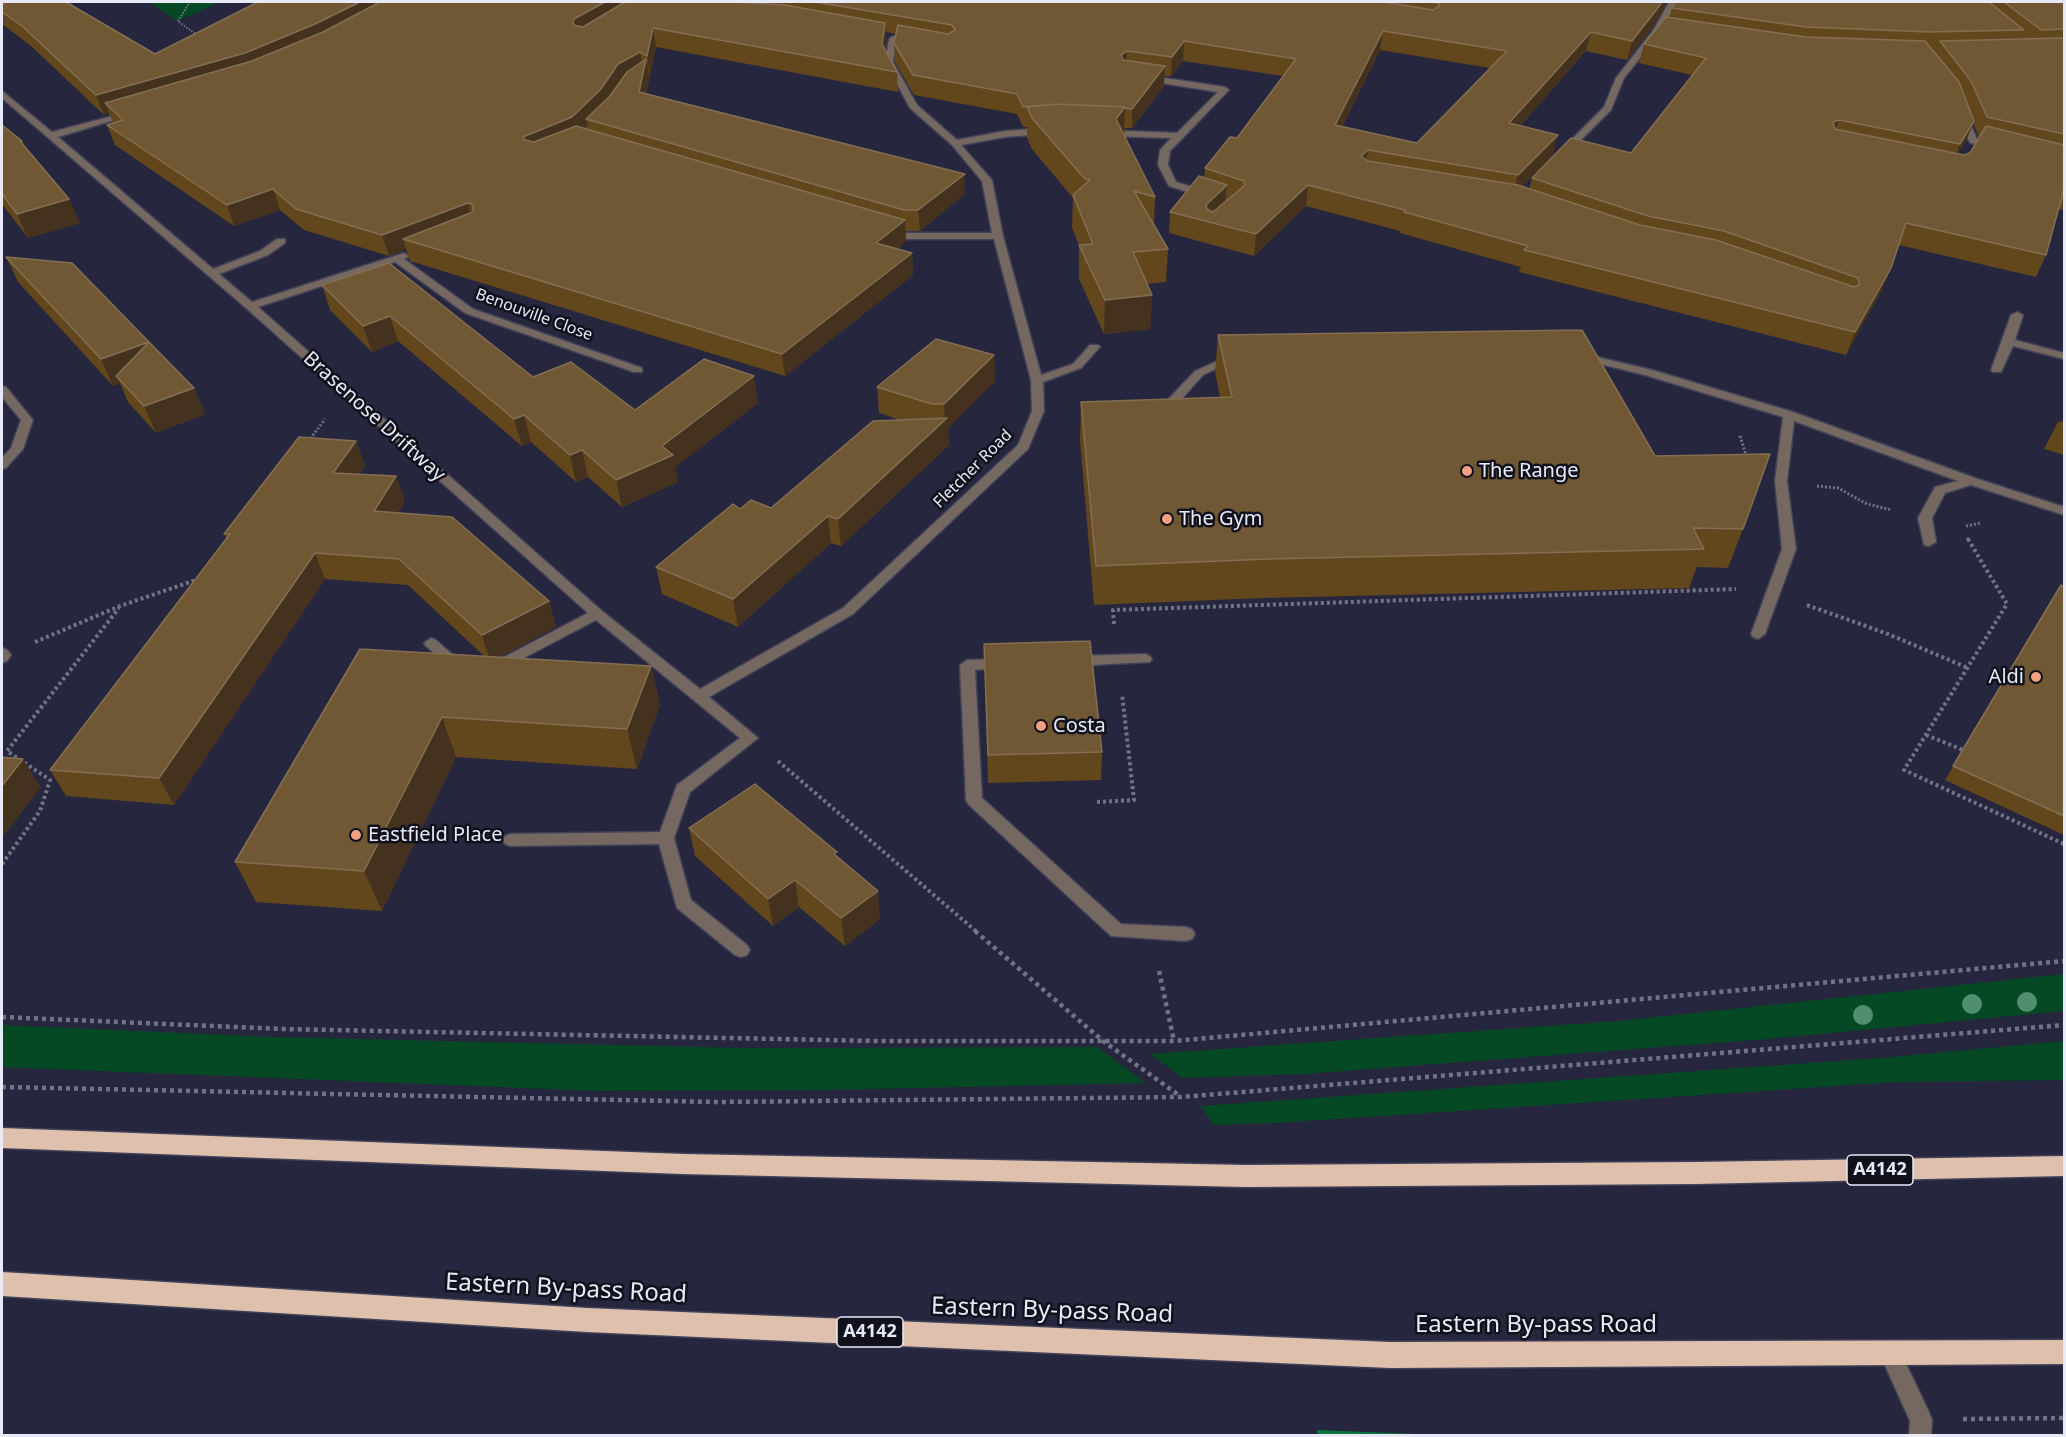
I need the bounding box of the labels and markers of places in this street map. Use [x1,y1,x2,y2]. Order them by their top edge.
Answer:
place label: The Range [1479,459,1579,483]
marker: The Range [1460,464,1474,478]
place label: The Gym [1179,507,1262,531]
marker: The Gym [1160,512,1174,526]
place label: Aldi [1989,665,2024,689]
marker: Aldi [2029,670,2043,684]
place label: Costa [1053,714,1106,738]
marker: Costa [1034,719,1048,733]
place label: Eastfield Place [368,823,502,847]
marker: Eastfield Place [349,828,363,842]

